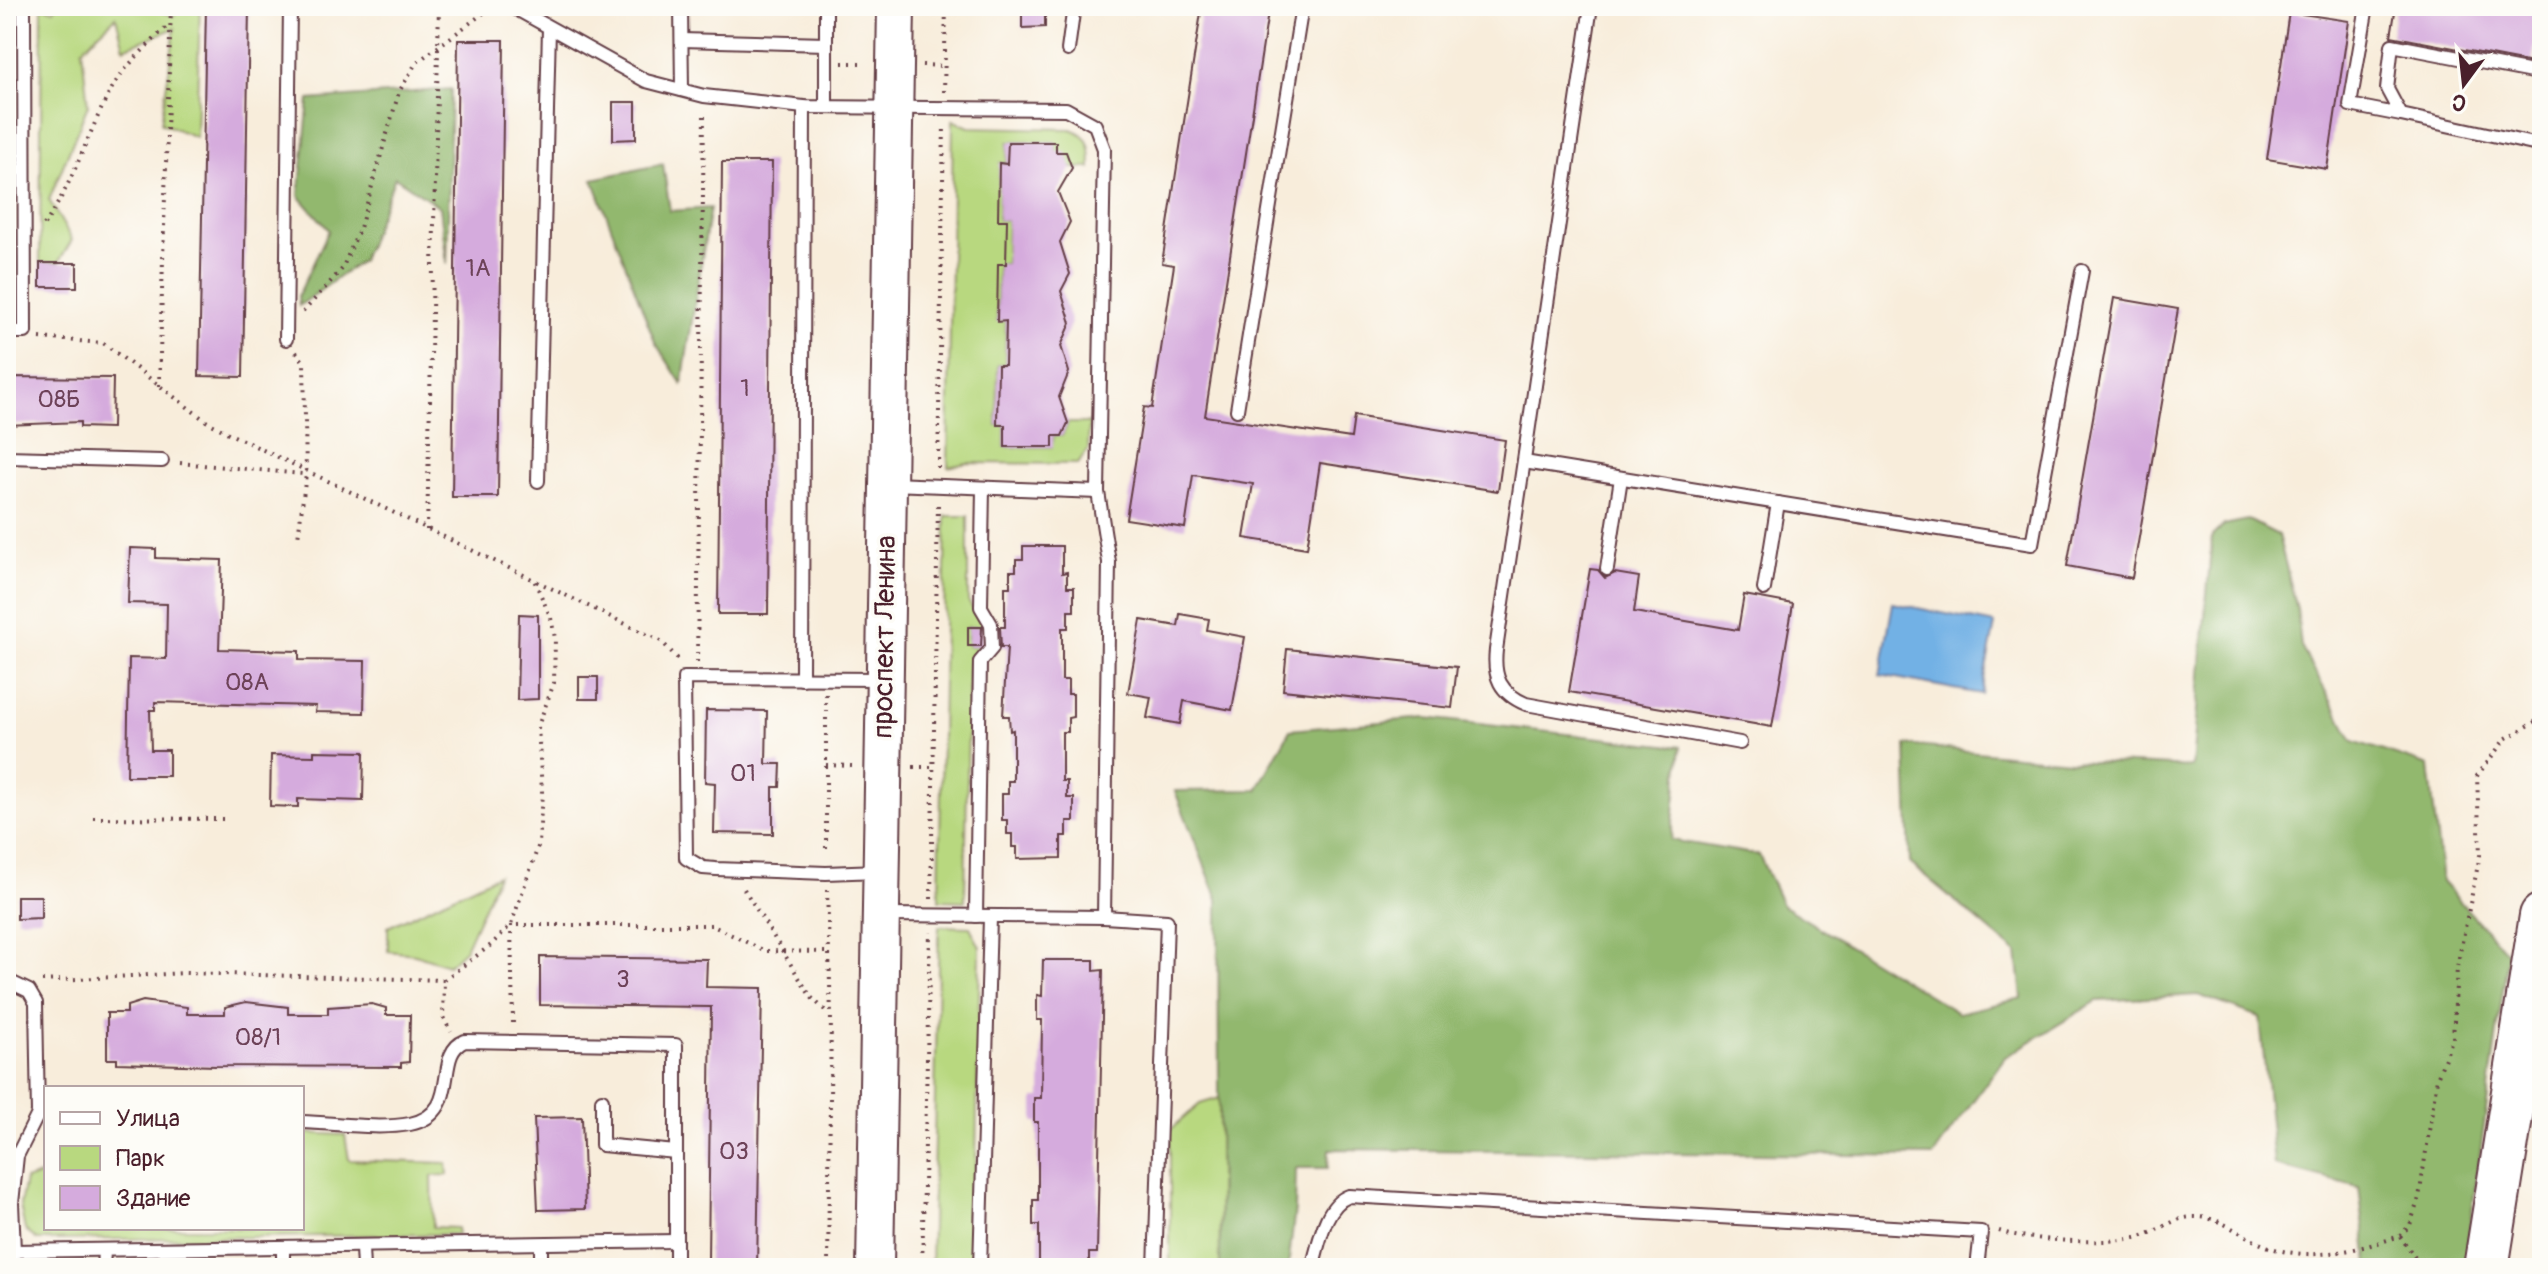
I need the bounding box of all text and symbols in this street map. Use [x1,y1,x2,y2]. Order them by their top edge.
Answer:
north arrow [2424,44,2504,124]
text: С [2448,87,2469,118]
house number: 1А [466,254,490,283]
house number: 1 [740,374,750,403]
house number: 08Б [38,385,80,414]
street label: проспект Ленина [866,535,904,739]
house number: 08А [225,668,269,697]
house number: 01 [730,759,756,788]
house number: 3 [616,965,630,994]
house number: 08/1 [235,1023,281,1052]
legend [44,1086,304,1230]
text: Улица [116,1104,180,1133]
house number: 03 [719,1137,749,1166]
text: Парк [116,1144,165,1173]
text: Здание [116,1184,191,1213]

